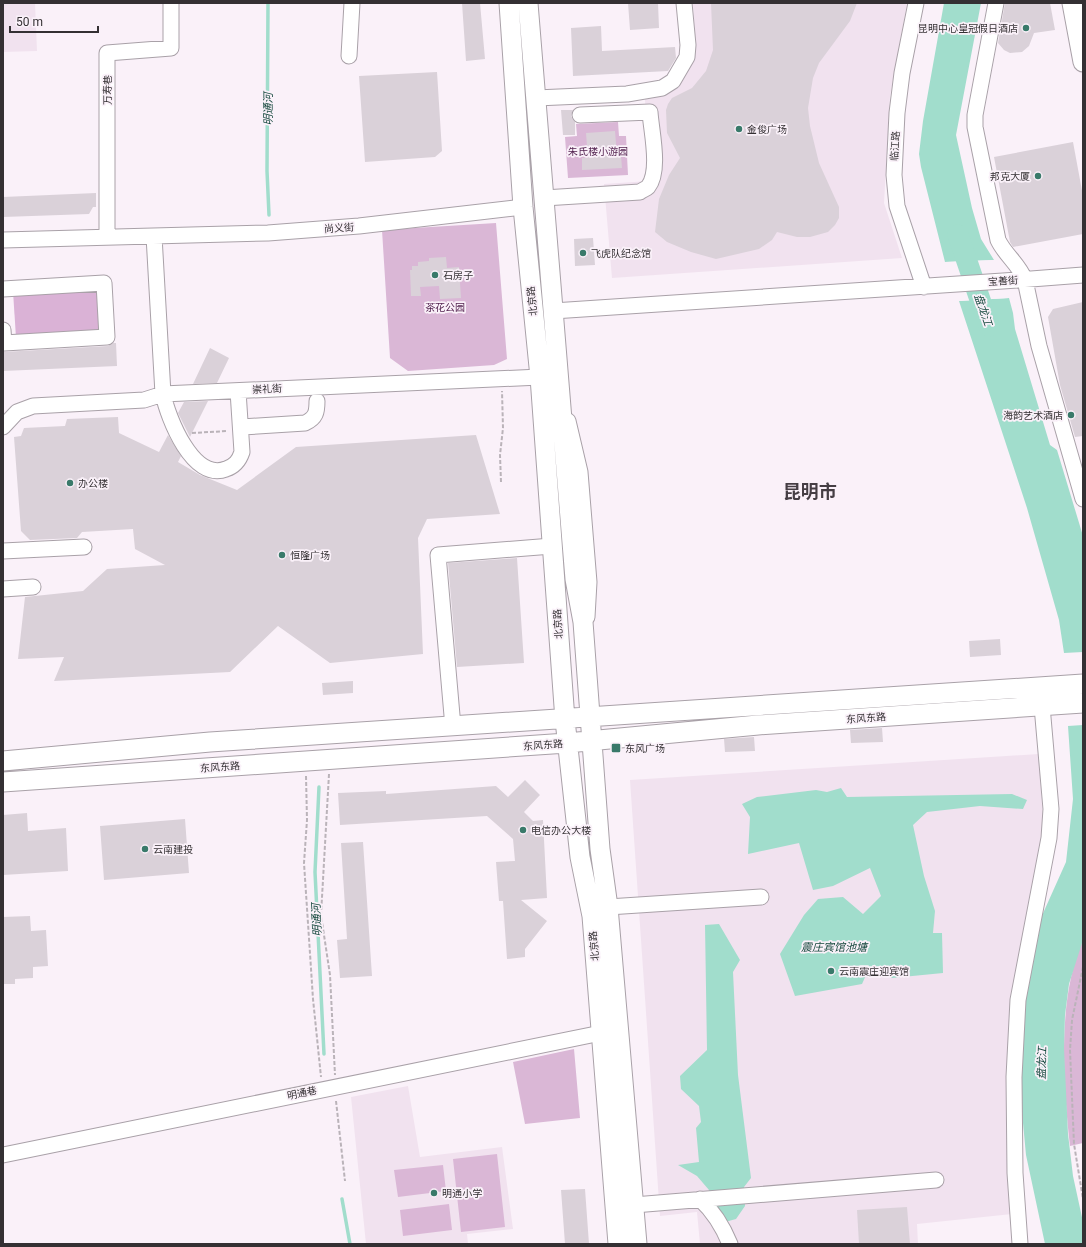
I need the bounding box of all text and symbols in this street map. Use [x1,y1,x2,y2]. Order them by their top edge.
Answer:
scale bar [10,8,98,34]
text: 50 m [16,15,43,29]
place label: 昆明中心皇冠假日酒店 [918,23,1018,34]
marker: 昆明中心皇冠假日酒店 [1021,23,1031,33]
street label: 万寿巷 [102,75,113,105]
water label: 明通河 [262,91,275,126]
marker: 金俊广场 [734,124,744,134]
place label: 金俊广场 [747,124,787,135]
street label: 临江路 [888,131,902,161]
park label: 朱氏楼小游园 [568,146,628,157]
place label: 邦克大厦 [990,171,1030,182]
marker: 邦克大厦 [1033,171,1043,181]
street label: 尚义街 [324,221,354,235]
marker: 飞虎队纪念馆 [578,248,588,258]
place label: 飞虎队纪念馆 [591,248,651,259]
marker: 石房子 [430,270,440,280]
place label: 石房子 [443,270,473,281]
street label: 宝善街 [988,274,1018,288]
street label: 北京路 [525,286,539,316]
water label: 盘龙江 [971,292,995,329]
park label: 茶花公园 [425,302,465,313]
street label: 崇礼街 [252,383,282,395]
place label: 海韵艺术酒店 [1003,410,1063,421]
marker: 海韵艺术酒店 [1066,410,1076,420]
marker: 办公楼 [65,478,75,488]
place label: 办公楼 [78,478,108,489]
district label: 昆明市 [783,481,837,502]
marker: 恒隆广场 [277,550,287,560]
place label: 恒隆广场 [290,550,330,561]
street label: 北京路 [551,609,565,639]
street label: 东风东路 [846,711,886,725]
street label: 东风东路 [523,738,563,752]
marker: 东风广场 [610,742,622,754]
place label: 东风广场 [625,743,665,754]
street label: 东风东路 [200,760,240,774]
marker: 电信办公大楼 [518,825,528,835]
place label: 电信办公大楼 [531,825,591,836]
marker: 云南建投 [140,844,150,854]
place label: 云南建投 [153,844,193,855]
water label: 明通河 [310,901,324,937]
street label: 北京路 [587,931,601,961]
water label: 震庄宾馆池塘 [801,941,869,954]
marker: 云南震庄迎宾馆 [826,966,836,976]
place label: 云南震庄迎宾馆 [839,966,909,977]
water label: 盘龙江 [1035,1045,1049,1080]
street label: 明通巷 [286,1085,318,1101]
marker: 明通小学 [429,1188,439,1198]
place label: 明通小学 [442,1188,482,1199]

